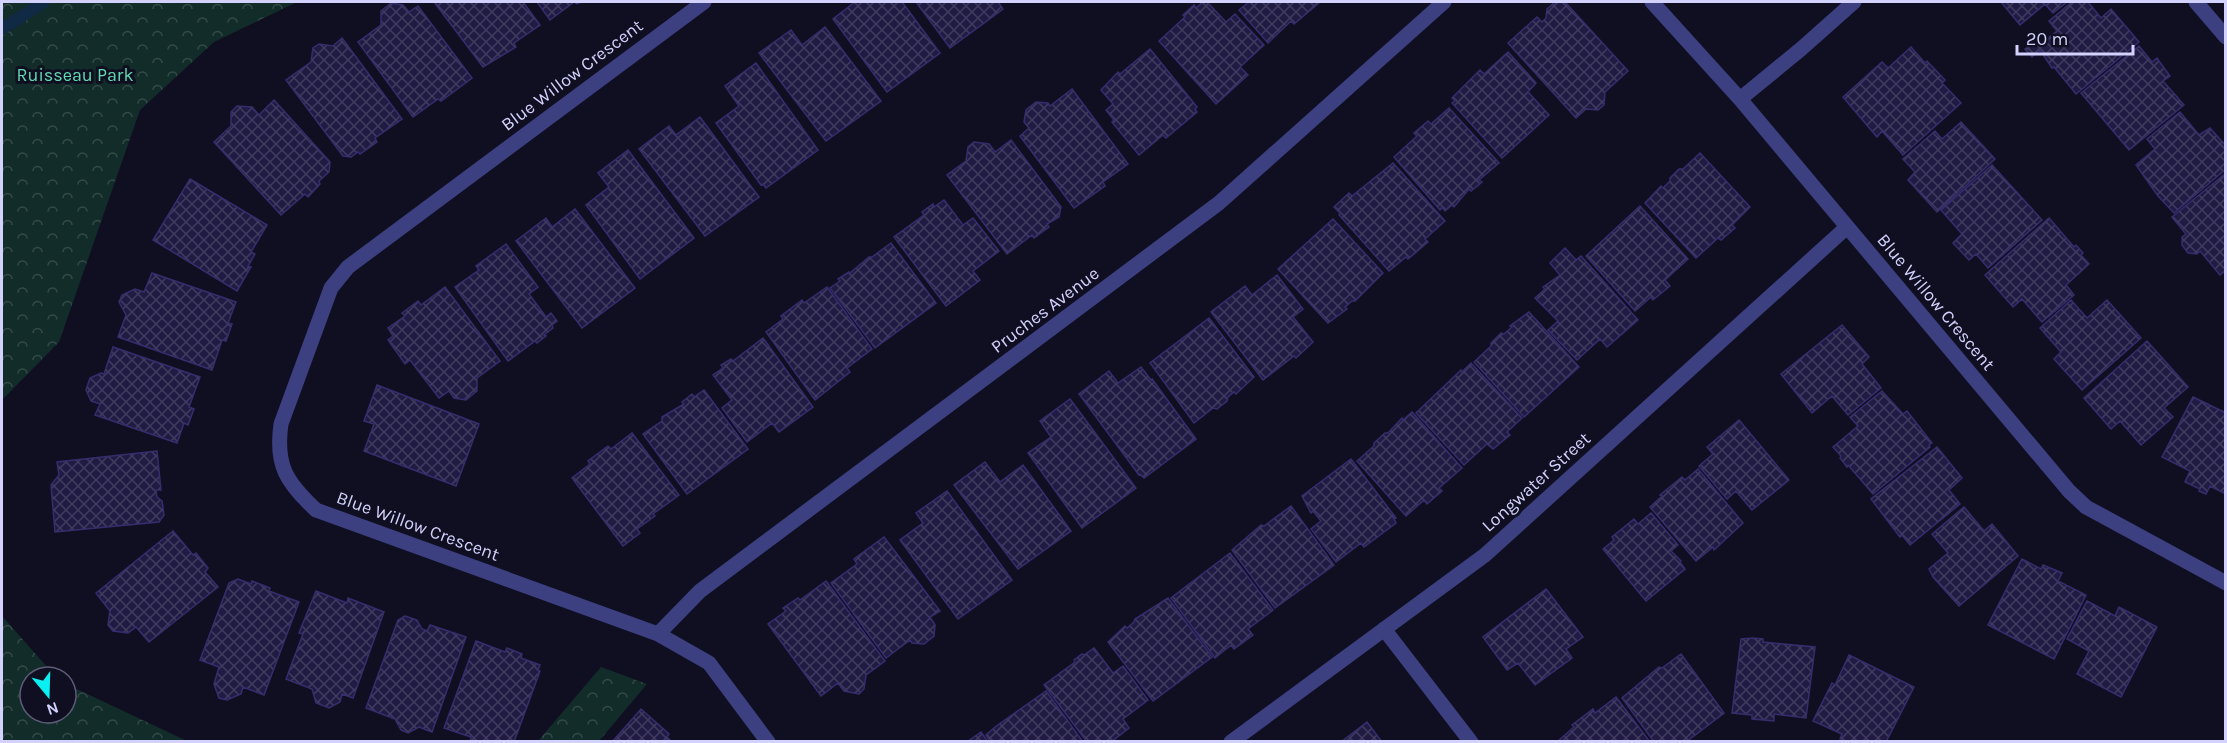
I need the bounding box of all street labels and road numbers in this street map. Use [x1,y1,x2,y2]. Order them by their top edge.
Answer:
street label: Blue Willow Crescent [497,14,647,135]
street label: Blue Willow Crescent [1872,229,2000,375]
street label: Pruches Avenue [987,262,1103,358]
street label: Longwater Street [1477,427,1595,536]
street label: Blue Willow Crescent [334,486,503,566]

